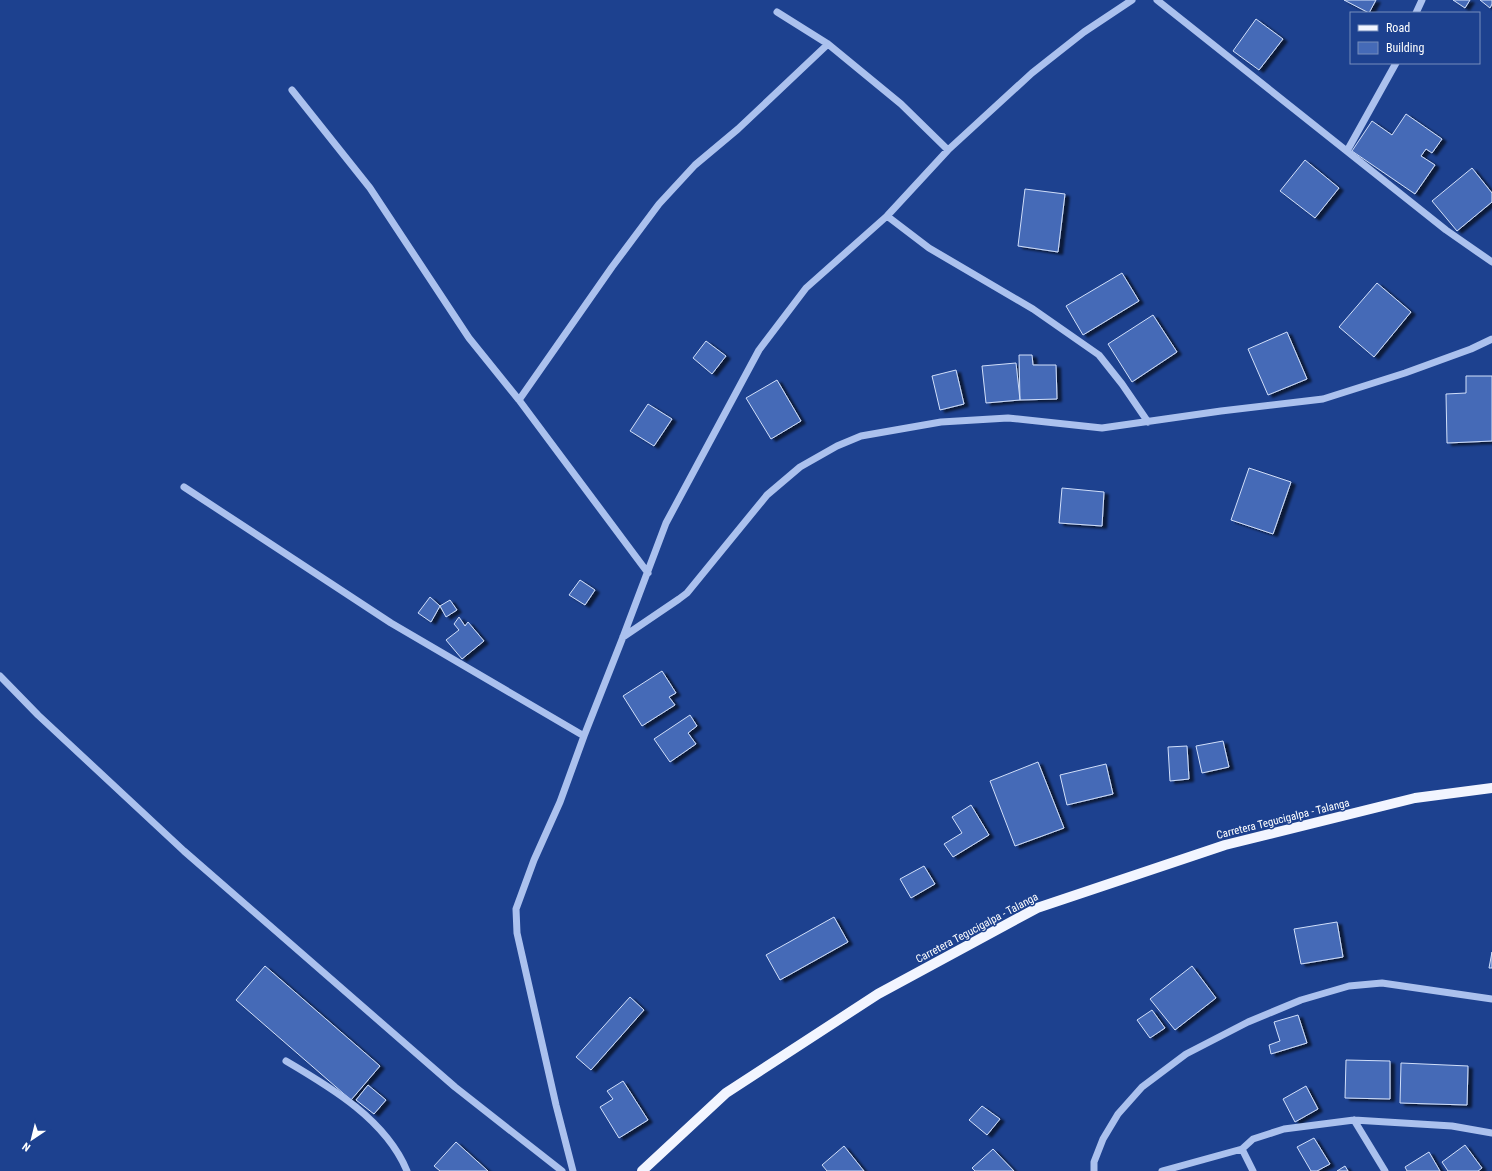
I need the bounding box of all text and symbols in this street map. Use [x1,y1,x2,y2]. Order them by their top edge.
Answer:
legend [1350,12,1480,64]
text: Road [1386,21,1410,35]
text: Building [1386,41,1424,55]
street label: Carretera Tegucigalpa - Talanga [1215,796,1351,842]
street label: Carretera Tegucigalpa - Talanga [914,890,1040,966]
north arrow [12,1119,52,1159]
text: N [20,1139,33,1154]

